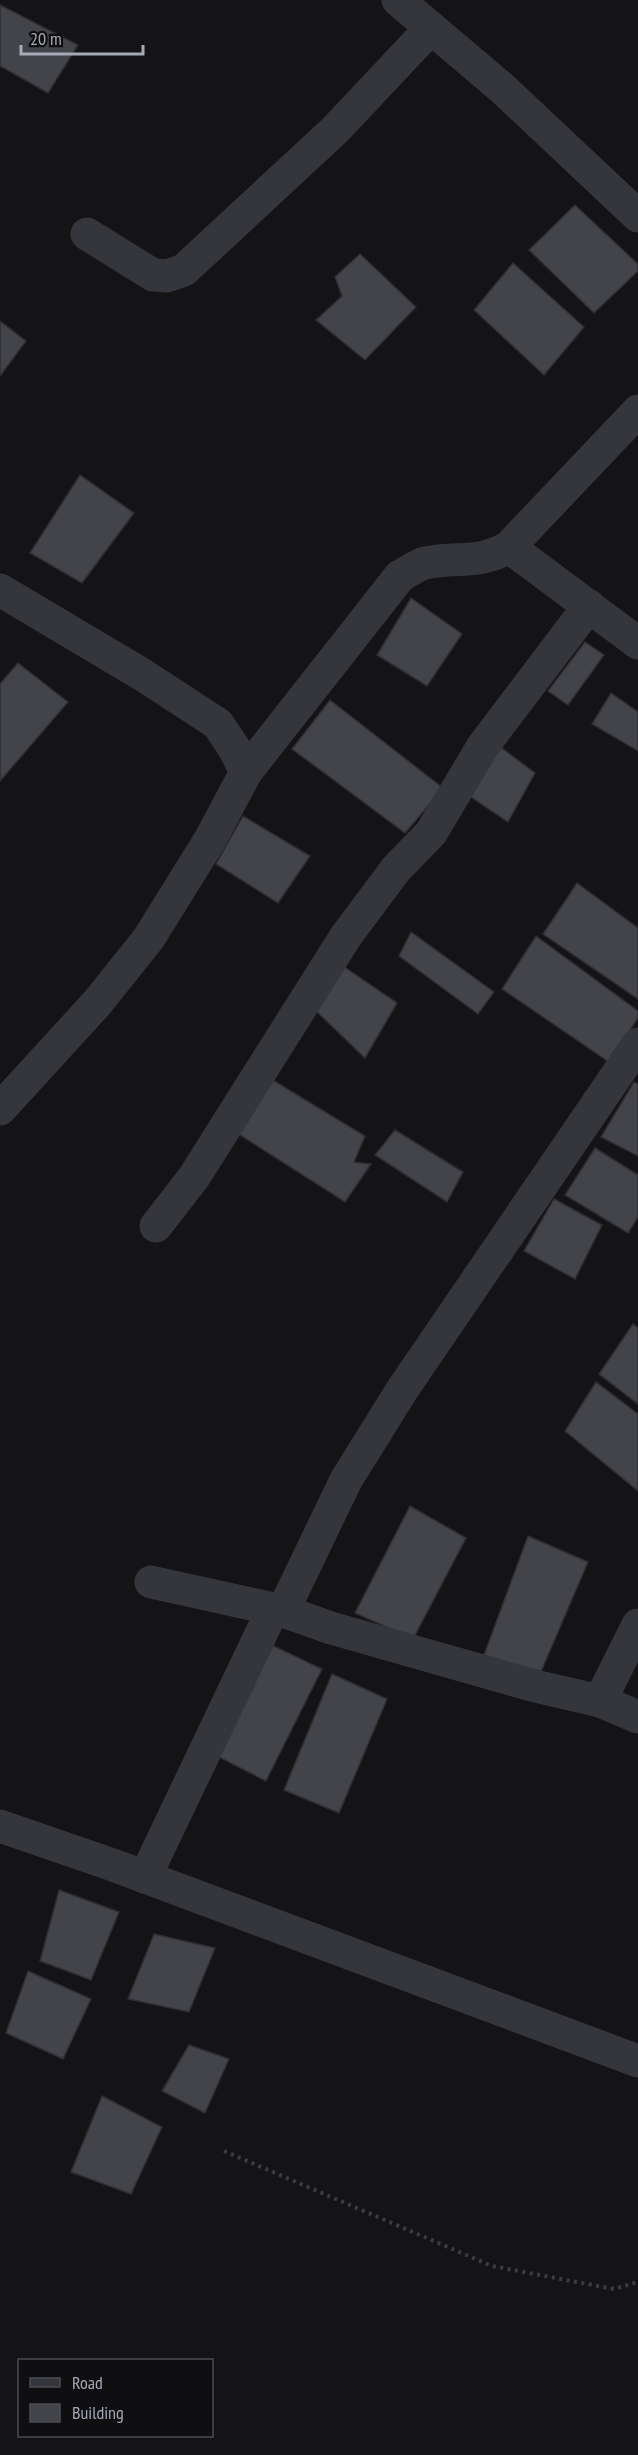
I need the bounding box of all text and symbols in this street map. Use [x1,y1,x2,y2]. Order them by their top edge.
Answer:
scale bar [21,18,142,56]
text: 20 m [30,27,62,50]
legend [18,2359,213,2437]
text: Road [72,2371,103,2394]
text: Building [72,2401,124,2424]

